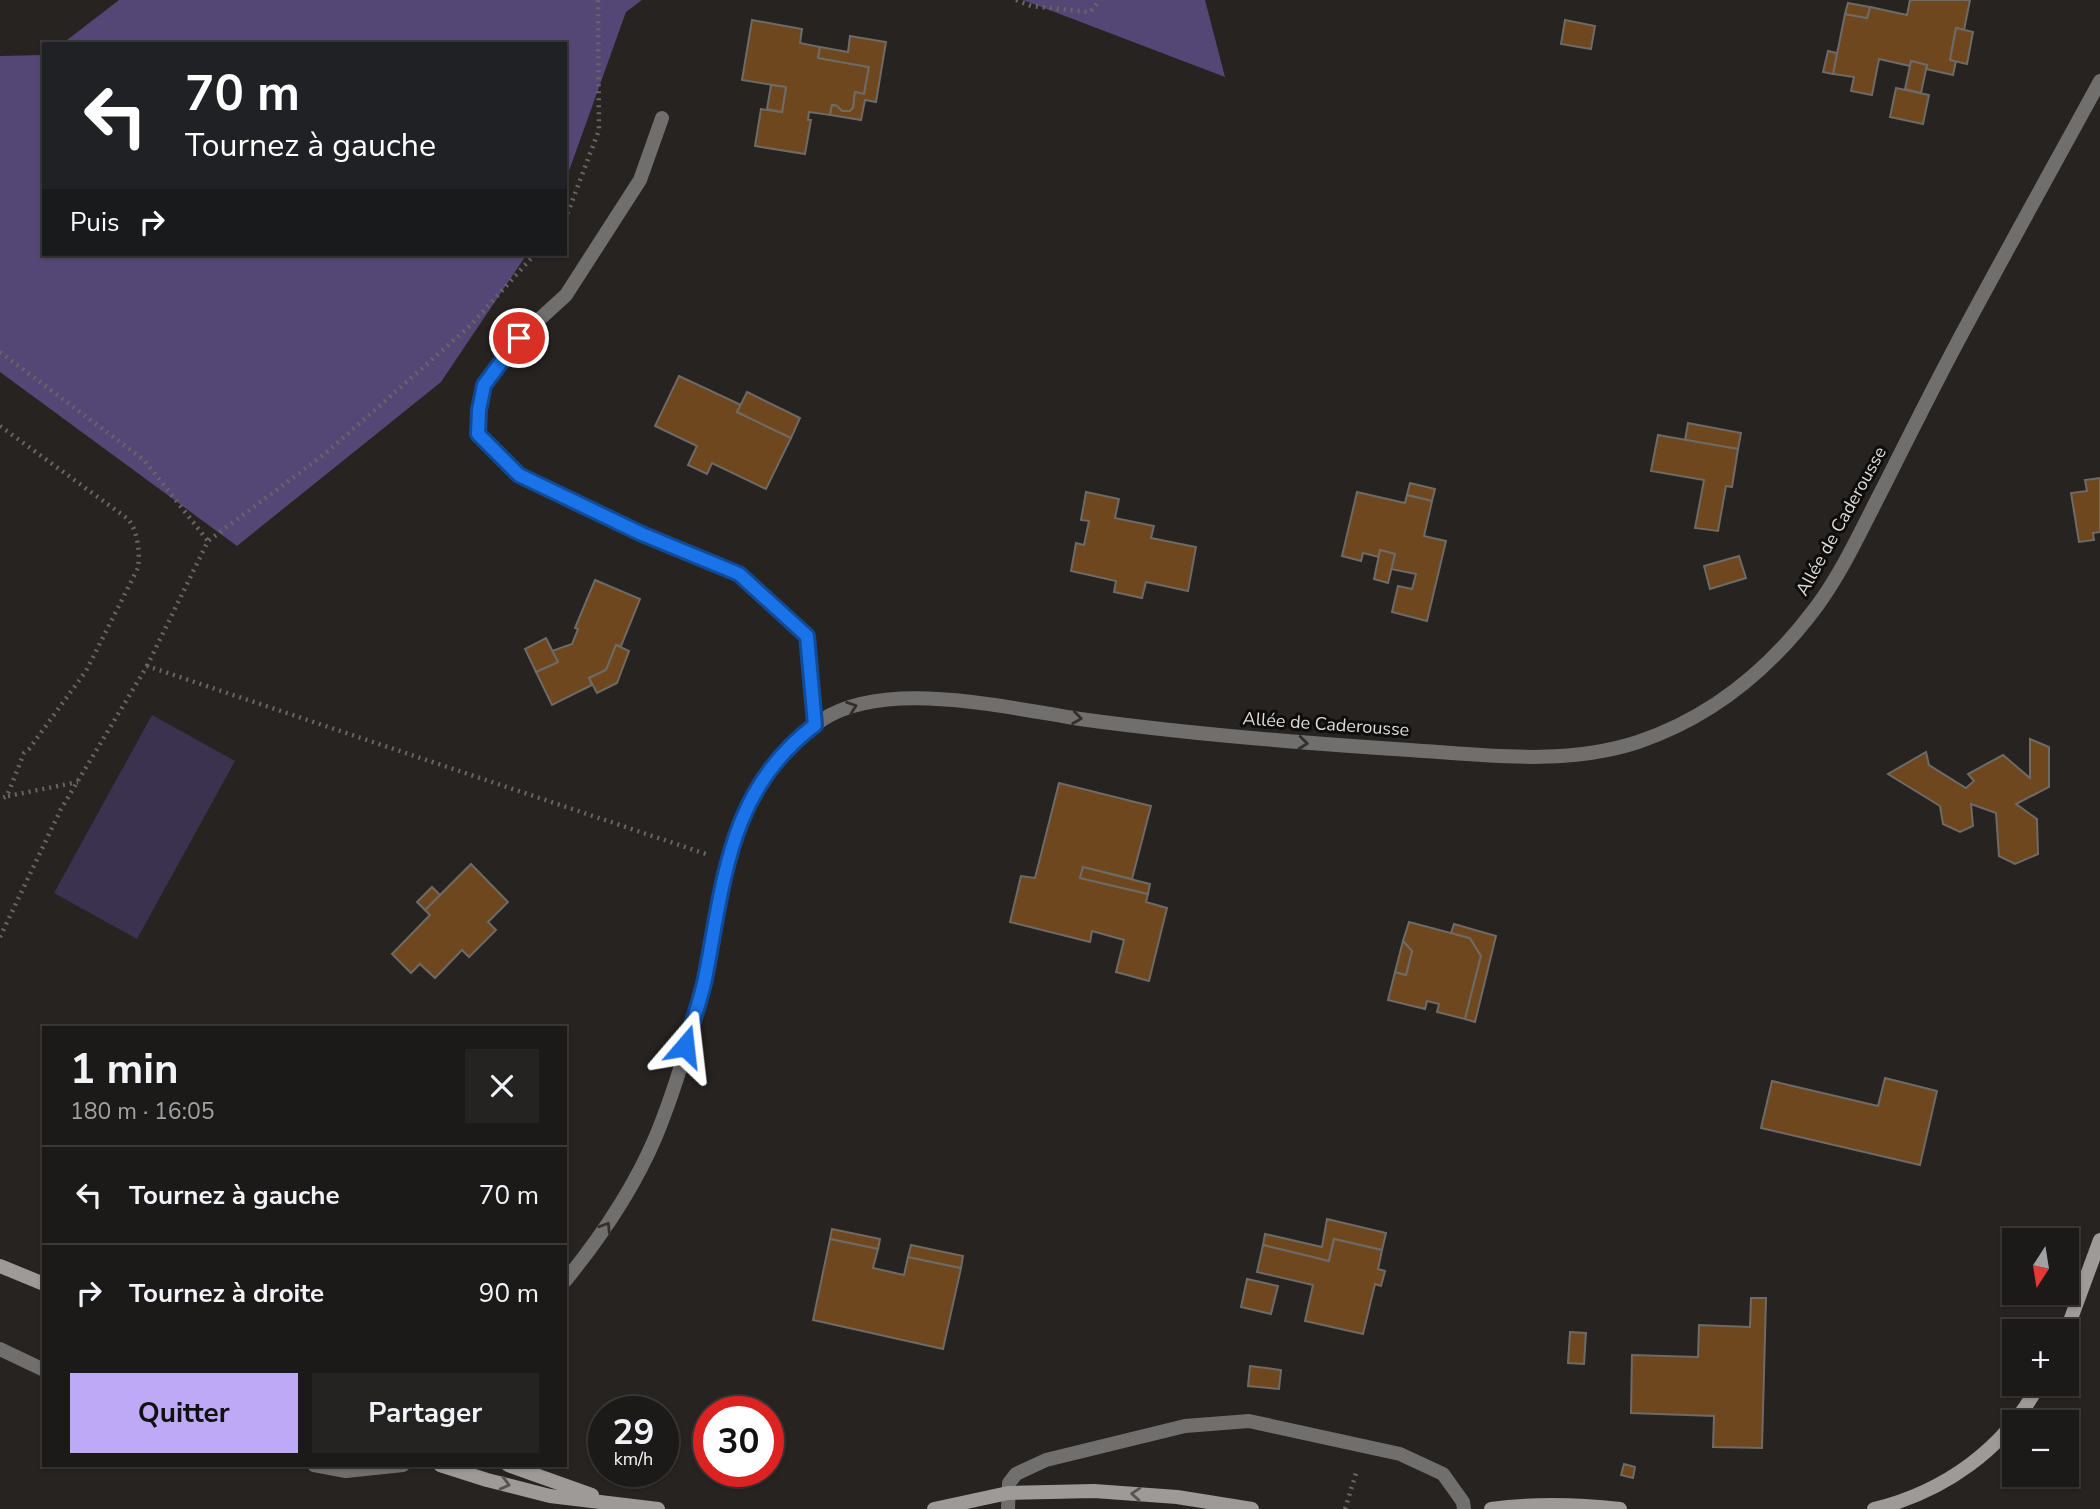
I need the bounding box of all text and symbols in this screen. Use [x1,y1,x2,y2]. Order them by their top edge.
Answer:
text: 70 m [185,60,300,127]
icon: left [70,70,161,161]
text: Tournez à gauche [185,124,436,167]
icon: right [133,203,171,241]
text: Puis [70,205,119,240]
pin [489,308,549,368]
icon: arrive [500,319,538,357]
street label: Allée de Caderousse [1790,442,1892,600]
one-way arrow [845,701,857,715]
street label: Allée de Caderousse [1242,706,1410,742]
one-way arrow [1071,710,1083,725]
one-way arrow [1298,735,1309,750]
position arrow [648,1009,722,1083]
text: 1 min [70,1041,179,1098]
button: close [465,1049,539,1123]
text: 180 m · 16:05 [70,1096,215,1127]
icon: left [70,1176,108,1214]
text: Tournez à gauche [129,1178,340,1213]
text: 70 m [479,1178,539,1213]
one-way arrow [597,1221,610,1234]
north arrow [2002,1228,2079,1306]
map controls [2002,1228,2079,1487]
icon: right [70,1274,108,1312]
text: Tournez à droite [129,1276,324,1311]
text: 90 m [479,1276,539,1311]
button: + [2002,1319,2079,1396]
button: Quitter [70,1373,298,1453]
button: Partager [312,1373,539,1453]
speed limit sign: 30 [693,1396,784,1487]
text: 29 [612,1409,655,1456]
button: − [2002,1410,2079,1487]
text: km/h [614,1447,653,1471]
one-way arrow [499,1476,511,1490]
one-way arrow [1130,1487,1141,1502]

